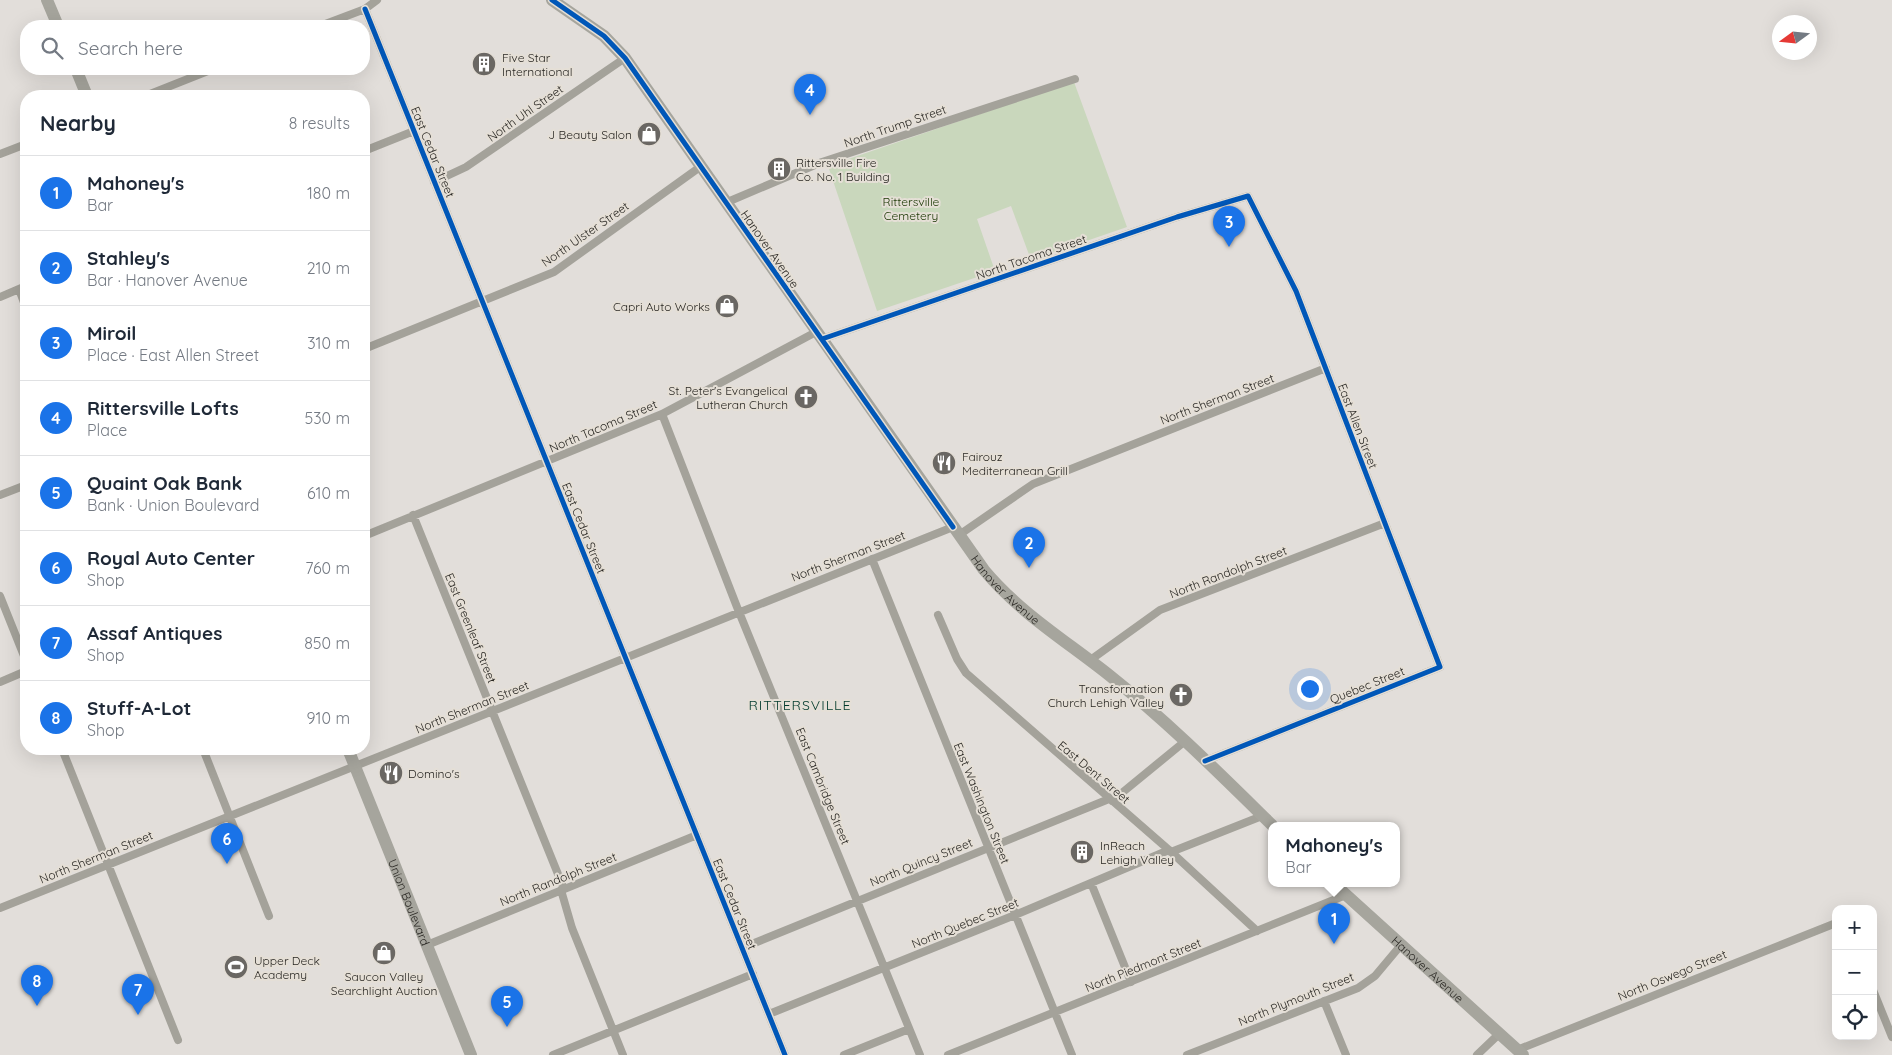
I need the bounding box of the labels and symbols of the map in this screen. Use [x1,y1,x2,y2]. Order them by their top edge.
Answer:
north arrow [1772,15,1817,60]
place label: Five Star International [502,50,572,79]
building icon: Five Star International [471,51,497,77]
pin: 4 [794,74,826,115]
street label: North Uhl Street [484,81,566,145]
street label: North Trump Street [842,101,948,151]
street label: East Cedar Street [408,104,458,200]
shop icon: J Beauty Salon [636,121,662,147]
place label: J Beauty Salon [548,127,632,142]
place label: Rittersville Fire Co. No. 1 Building [796,155,890,184]
building icon: Rittersville Fire Co. No. 1 Building [766,156,792,182]
park label: Rittersville Cemetery [883,194,940,223]
street label: North Ulster Street [538,198,632,270]
pin: 3 [1213,206,1245,247]
street label: Hanover Avenue [737,207,803,291]
street label: North Tacoma Street [974,231,1088,283]
shop icon: Capri Auto Works [714,293,740,319]
place label: Capri Auto Works [613,299,710,314]
street label: North Sherman Street [1158,370,1276,428]
street label: East Allen Street [1335,381,1381,471]
place label: St. Peter's Evangelical Lutheran Church [669,383,788,412]
church icon: St. Peter's Evangelical Lutheran Church [793,384,819,410]
street label: North Tacoma Street [547,396,659,456]
place label: Fairouz Mediterranean Grill [962,449,1068,478]
restaurant icon: Fairouz Mediterranean Grill [931,450,957,476]
street label: East Cedar Street [559,480,609,576]
street label: North Sherman Street [789,527,907,585]
pin: 2 [1013,527,1045,568]
street label: North Randolph Street [1167,543,1289,601]
street label: Hanover Avenue [968,552,1043,628]
street label: East Greenleaf Street [442,571,500,685]
street label: Quebec Street [1327,663,1407,707]
your location [1297,676,1323,702]
street label: North Sherman Street [413,677,531,737]
place label: Transformation Church Lehigh Valley [1048,681,1164,710]
church icon: Transformation Church Lehigh Valley [1168,682,1194,708]
district label: RITTERSVILLE [748,696,852,714]
street label: East Cambridge Street [793,725,853,847]
street label: East Dent Street [1055,737,1133,807]
street label: East Washington Street [951,740,1013,866]
restaurant icon: Domino's [378,760,404,786]
place label: Domino's [408,766,460,781]
pin: 6 [211,823,243,864]
street label: North Sherman Street [37,827,155,887]
street label: North Quincy Street [867,835,975,889]
place label: InReach Lehigh Valley [1100,838,1174,867]
building icon: InReach Lehigh Valley [1069,839,1095,865]
street label: North Randolph Street [497,849,619,909]
street label: East Cedar Street [710,856,760,952]
street label: Union Boulevard [385,857,434,948]
street label: North Quebec Street [909,895,1021,951]
pin: 1 [1318,903,1350,944]
street label: Hanover Avenue [1389,932,1467,1006]
street label: North Piedmont Street [1083,935,1203,995]
shop icon: Saucon Valley Searchlight Auction [371,940,397,966]
street label: North Oswego Street [1615,946,1729,1004]
place label: Upper Deck Academy [254,953,320,982]
sports icon: Upper Deck Academy [223,954,249,980]
pin: 8 [21,965,53,1006]
place label: Saucon Valley Searchlight Auction [331,969,437,998]
street label: North Plymouth Street [1236,969,1356,1029]
pin: 7 [122,974,154,1015]
pin: 5 [491,986,523,1027]

